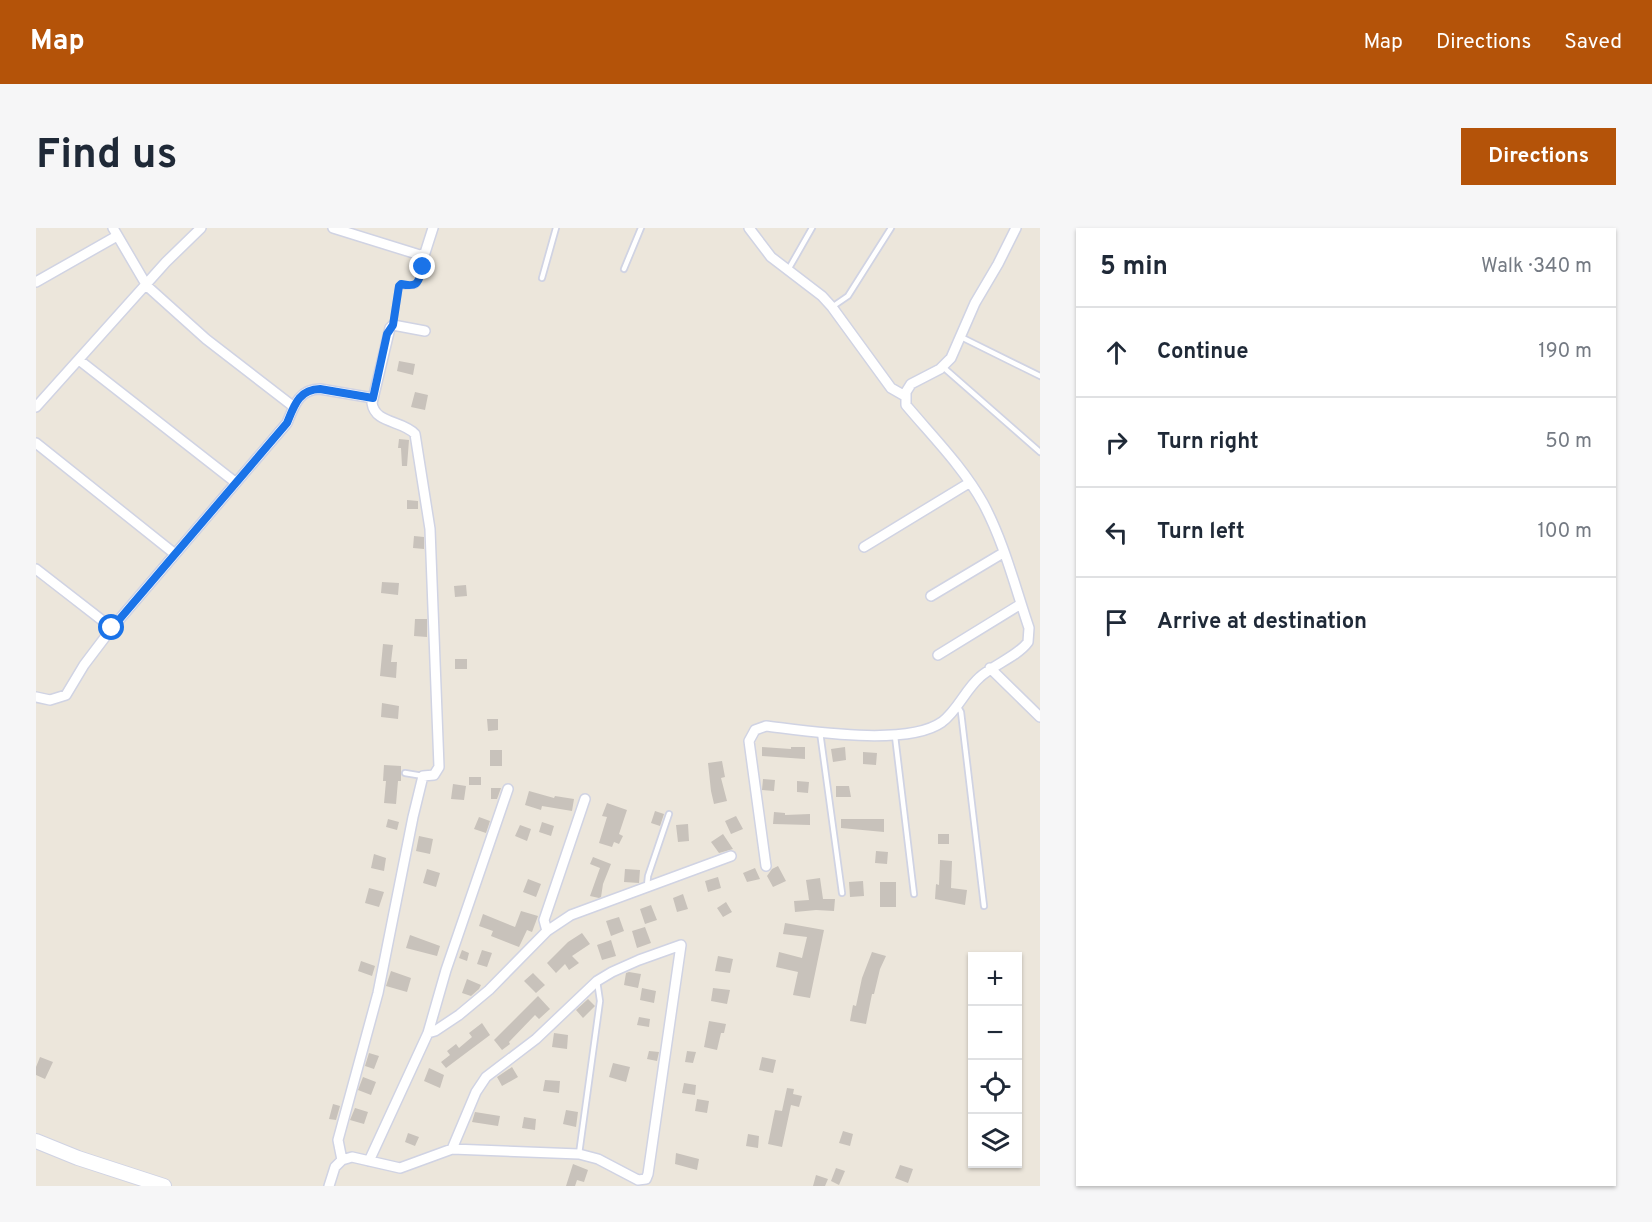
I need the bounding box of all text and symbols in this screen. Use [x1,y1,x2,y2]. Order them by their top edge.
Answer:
text: Map [30,24,85,60]
text: Map [1363,29,1403,56]
text: Directions [1436,29,1531,56]
text: Saved [1564,29,1622,56]
button: Directions [1461,128,1616,185]
text: Find us [36,130,177,183]
text: 5 min [1100,251,1168,284]
route end [409,253,435,279]
text: Walk · 340 m [1481,254,1592,280]
icon: ahead [1100,336,1133,369]
text: Continue [1157,339,1248,366]
text: 190 m [1538,339,1592,365]
icon: right [1100,426,1133,459]
text: Turn right [1157,429,1259,456]
text: 50 m [1545,429,1592,455]
icon: left [1100,516,1133,549]
text: Turn left [1157,519,1245,546]
text: 100 m [1537,519,1592,545]
icon: arrive [1100,606,1133,639]
text: Arrive at destination [1157,609,1367,636]
route start [98,614,124,640]
map controls [968,952,1022,1168]
button: + [968,952,1022,1006]
button: − [968,1006,1022,1060]
button: locate [968,1060,1022,1114]
button: layers [968,1114,1022,1168]

